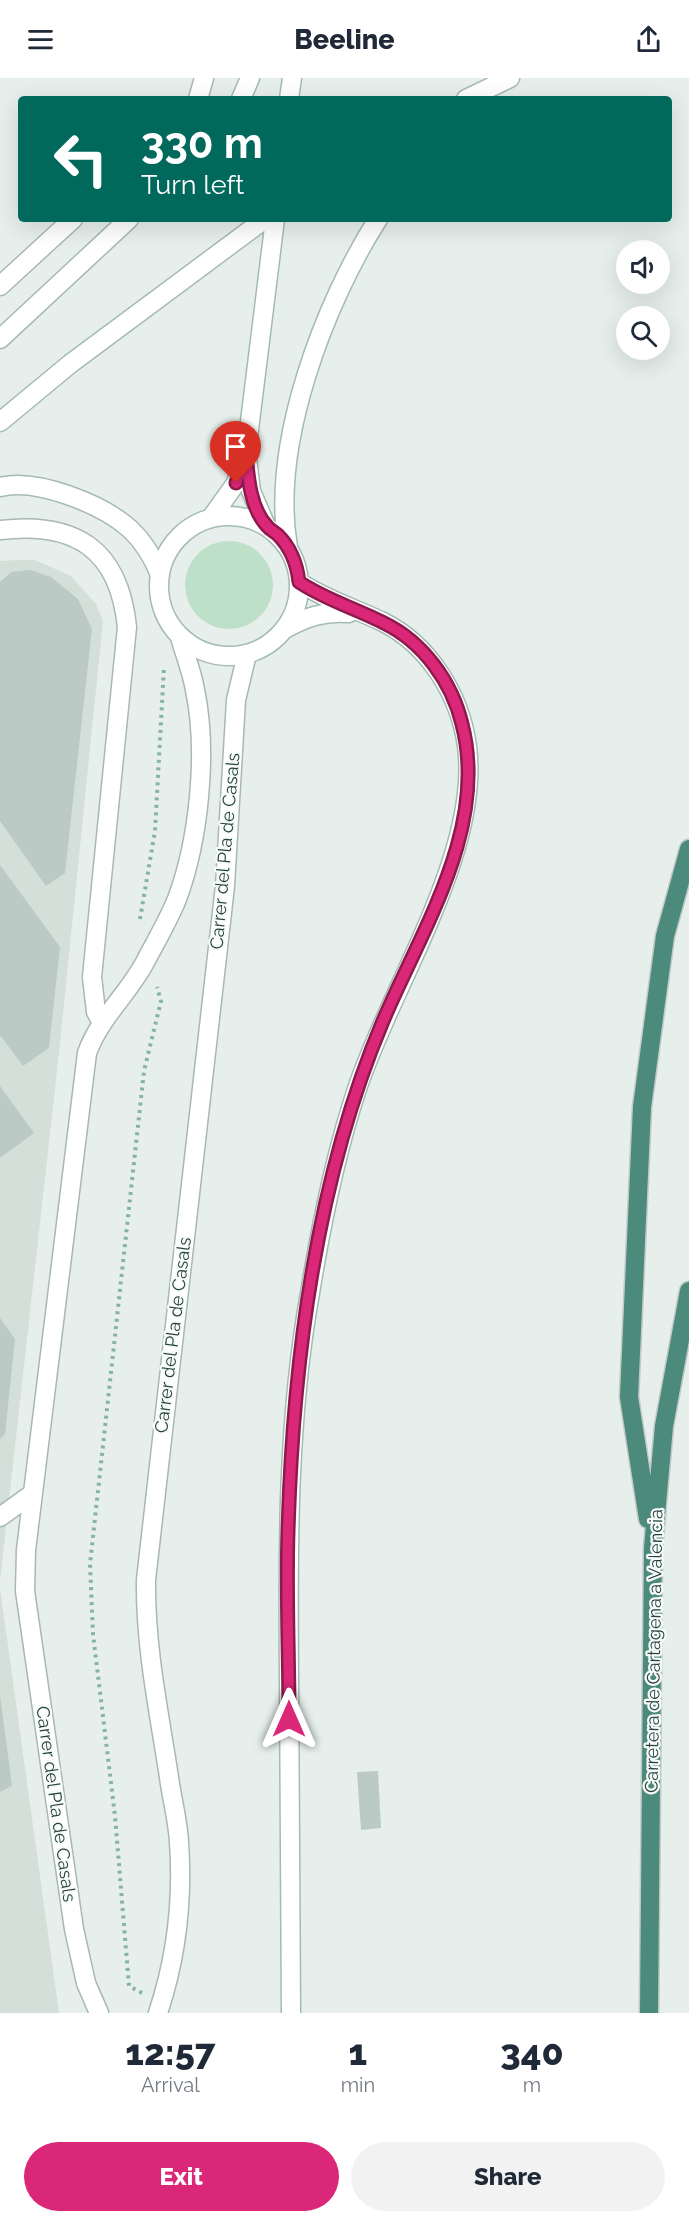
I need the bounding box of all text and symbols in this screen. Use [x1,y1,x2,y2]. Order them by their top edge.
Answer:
icon: menu [24,23,57,56]
icon: share [632,23,665,56]
text: Beeline [294,24,395,55]
text: 330 m [141,119,263,168]
icon: left [42,120,120,198]
text: Turn left [141,169,244,200]
map controls [616,240,670,360]
button: sound [616,240,670,294]
button: search [616,306,670,360]
pin [210,421,261,483]
icon: arrive [219,430,252,463]
street label: Carrer del Pla de Casals [205,751,244,950]
street label: Carrer del Pla de Casals [150,1235,195,1434]
street label: Carretera de Cartagena a Valencia [641,1509,666,1793]
position arrow [257,1687,321,1751]
street label: Carrer del Pla de Casals [32,1705,81,1903]
text: 12:57 [125,2031,215,2073]
text: 1 [349,2031,367,2073]
text: 340 [500,2031,564,2073]
text: Arrival [141,2073,200,2097]
text: min [341,2073,375,2097]
text: m [523,2073,541,2097]
button: Exit [24,2142,339,2211]
button: Share [351,2142,665,2211]

